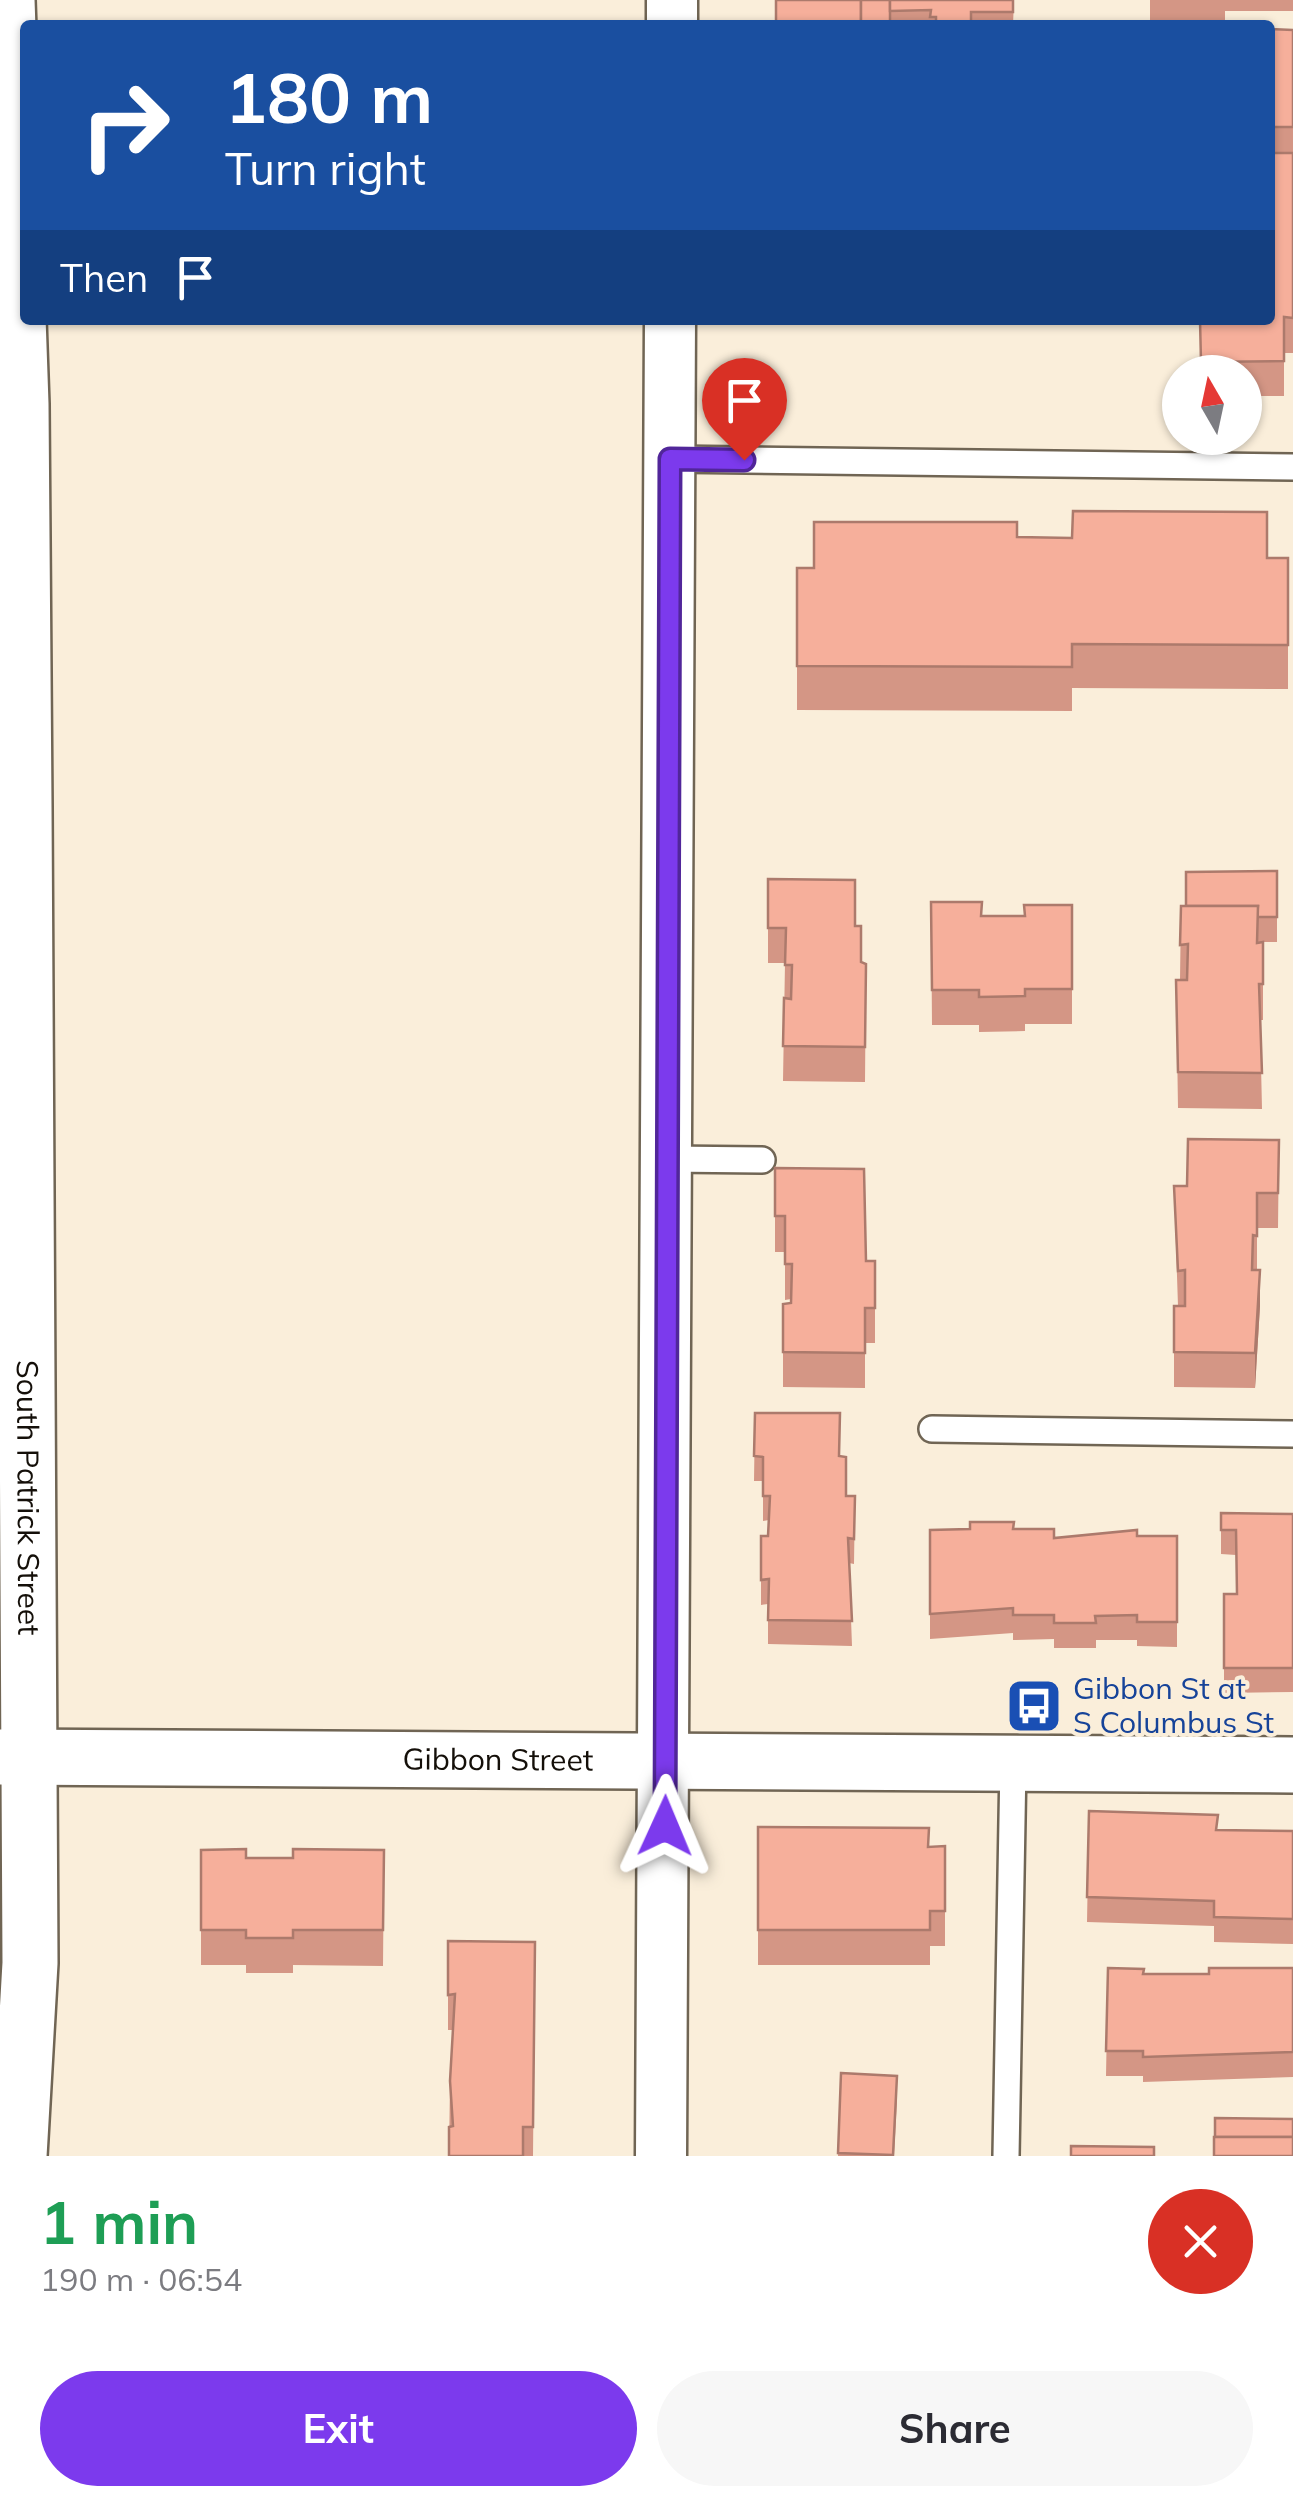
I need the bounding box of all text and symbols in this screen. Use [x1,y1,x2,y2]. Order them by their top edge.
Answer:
text: 180 m [225,53,433,141]
icon: right [60,60,190,190]
text: Turn right [225,140,426,196]
icon: arrive [168,250,223,305]
text: Then [60,254,148,302]
north arrow [1162,355,1262,455]
map controls [1162,355,1262,455]
pin [702,358,787,461]
icon: arrive [717,373,772,428]
street label: South Patrick Street [9,1360,48,1636]
place label: Gibbon St at S Columbus St [1073,1669,1274,1741]
bus stop icon: Gibbon St at S Columbus St [1004,1676,1064,1736]
street label: Gibbon Street [403,1739,593,1779]
position arrow [613,1774,717,1878]
text: 1 min [40,2184,198,2259]
button: close [1148,2189,1253,2294]
text: 190 m · 06:54 [40,2259,242,2299]
button: Exit [40,2371,637,2486]
button: Share [657,2371,1253,2486]

